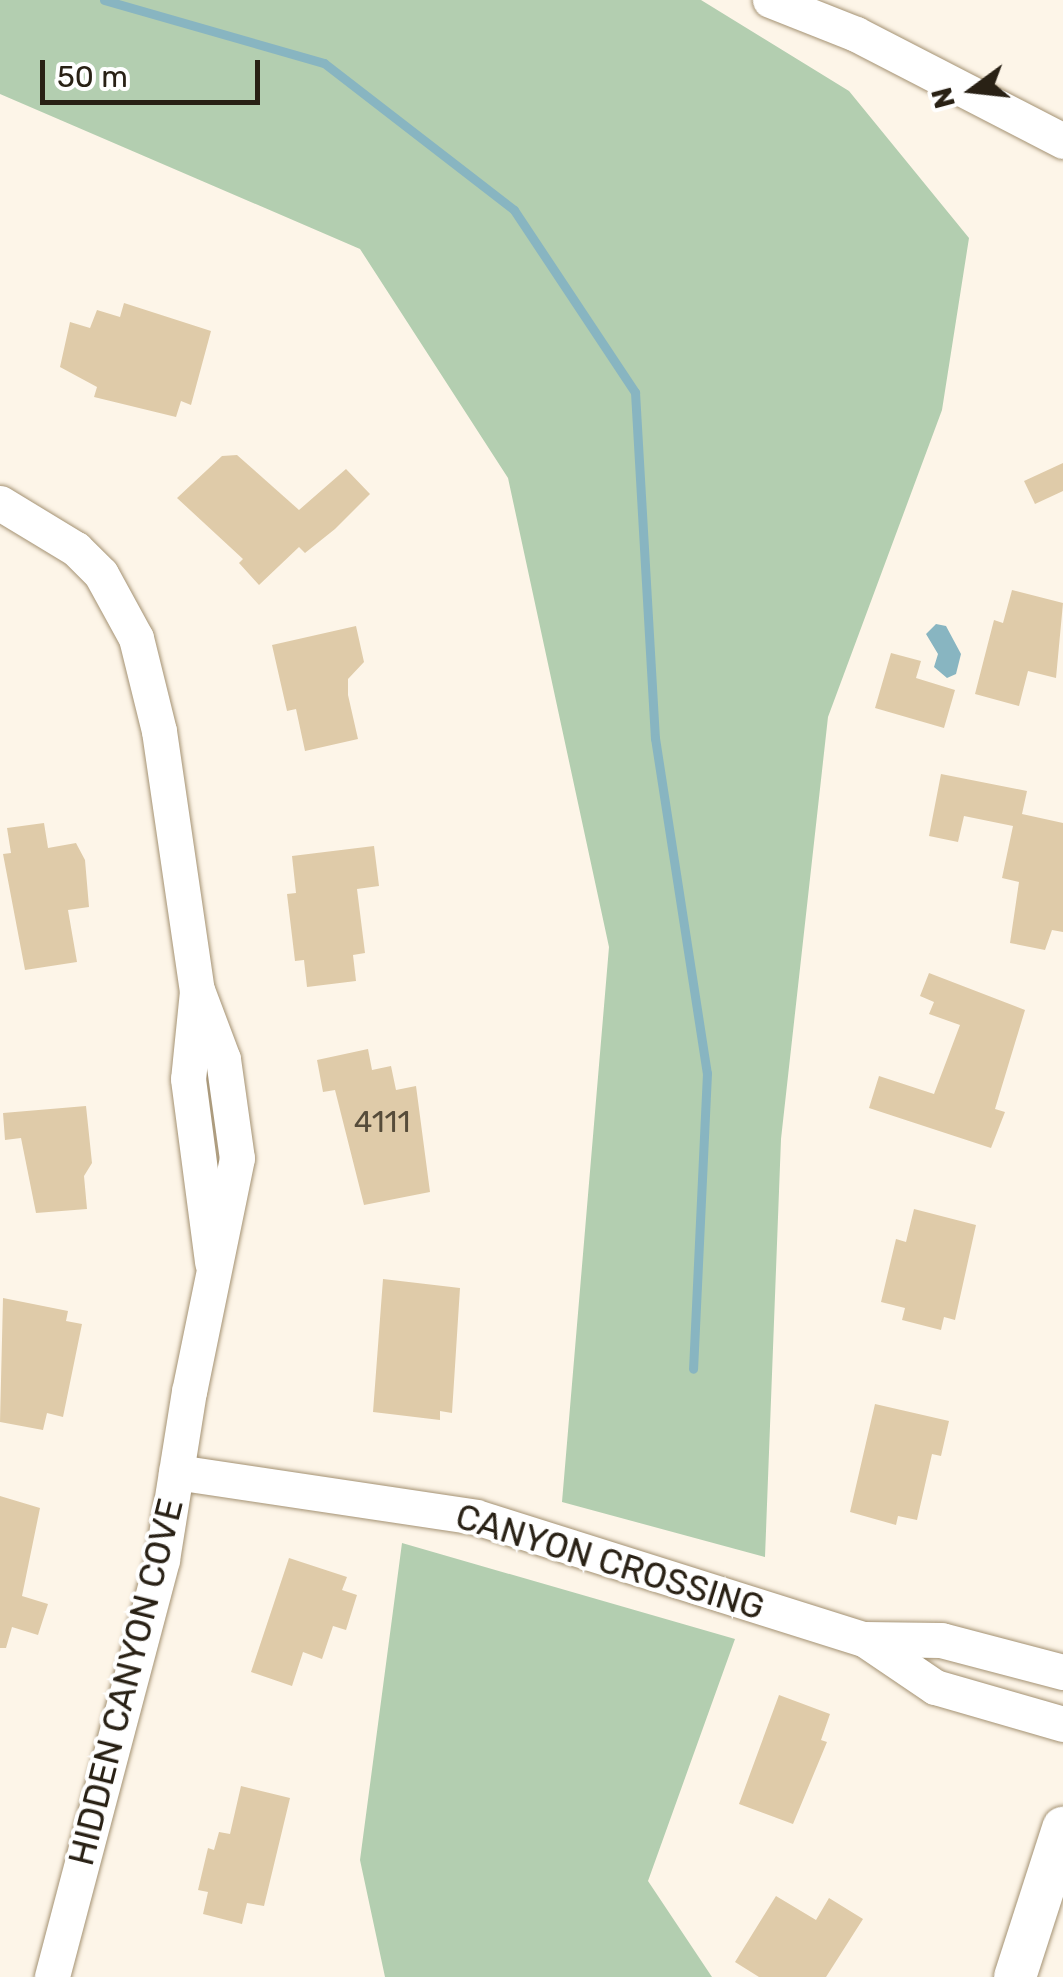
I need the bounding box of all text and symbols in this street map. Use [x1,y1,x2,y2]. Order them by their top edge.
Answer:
scale bar [45,40,265,102]
north arrow [923,40,1023,140]
text: 50 m [57,59,128,95]
text: N [925,84,962,112]
house number: 4111 [354,1104,410,1140]
street label: HIDDEN CANYON COVE [60,1494,192,1870]
street label: CANYON CROSSING [451,1495,769,1629]

